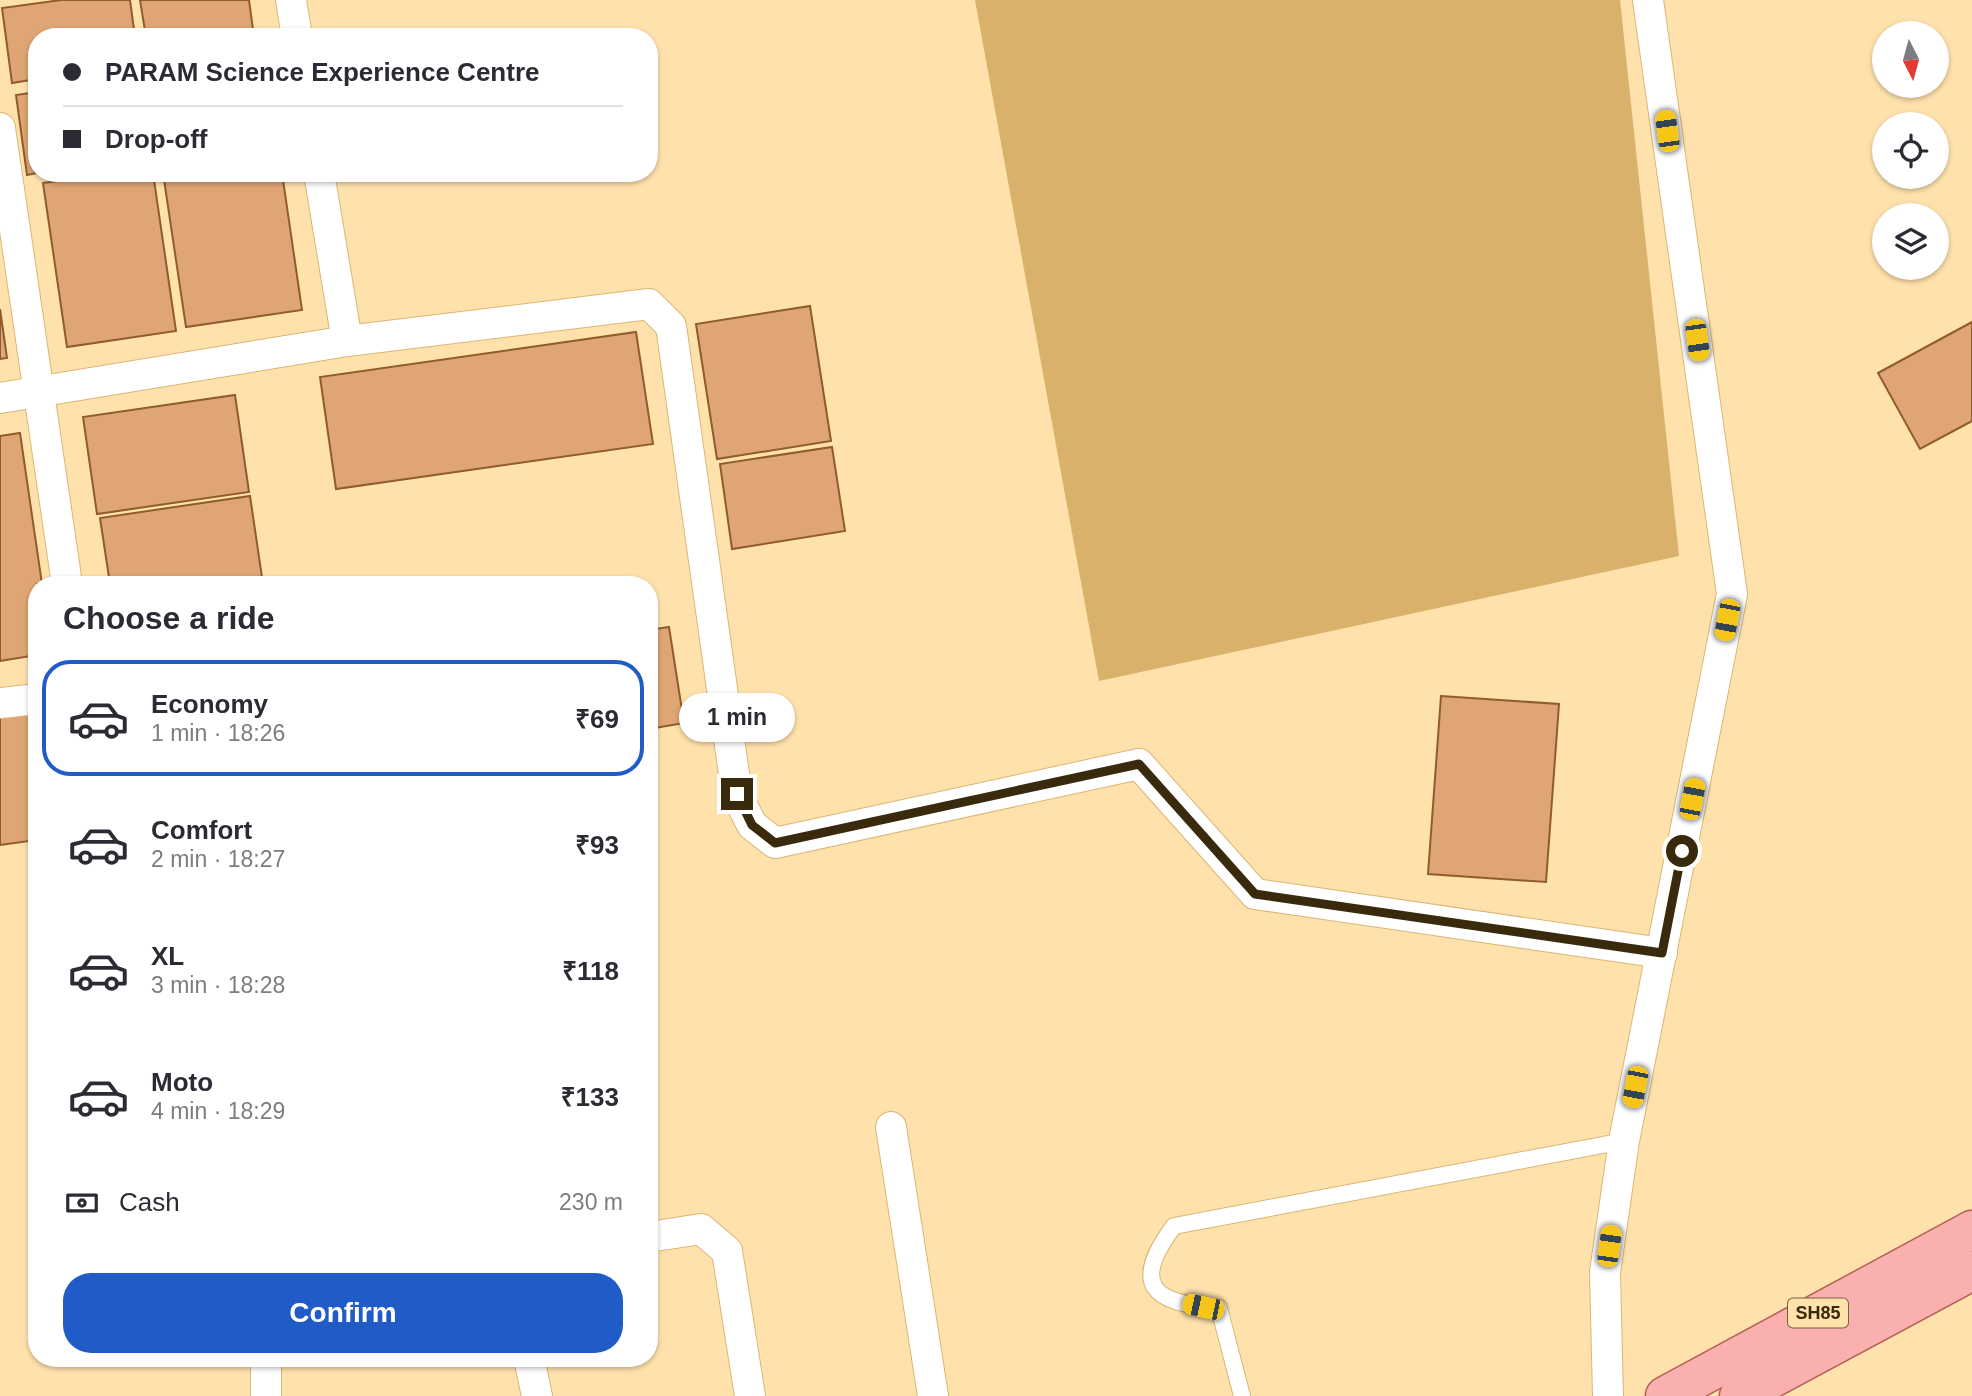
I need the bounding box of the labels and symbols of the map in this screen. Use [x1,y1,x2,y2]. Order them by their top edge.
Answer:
north arrow [1872,21,1950,98]
car [1654,109,1681,153]
car [1684,318,1711,362]
car [1713,597,1742,643]
callout: 1 min [679,692,795,742]
car [1678,776,1707,822]
route end [721,778,753,810]
route start [1666,835,1698,867]
car [1621,1064,1650,1110]
car [1596,1224,1623,1268]
car [1181,1292,1226,1322]
road number: SH85 [1788,1298,1848,1328]

